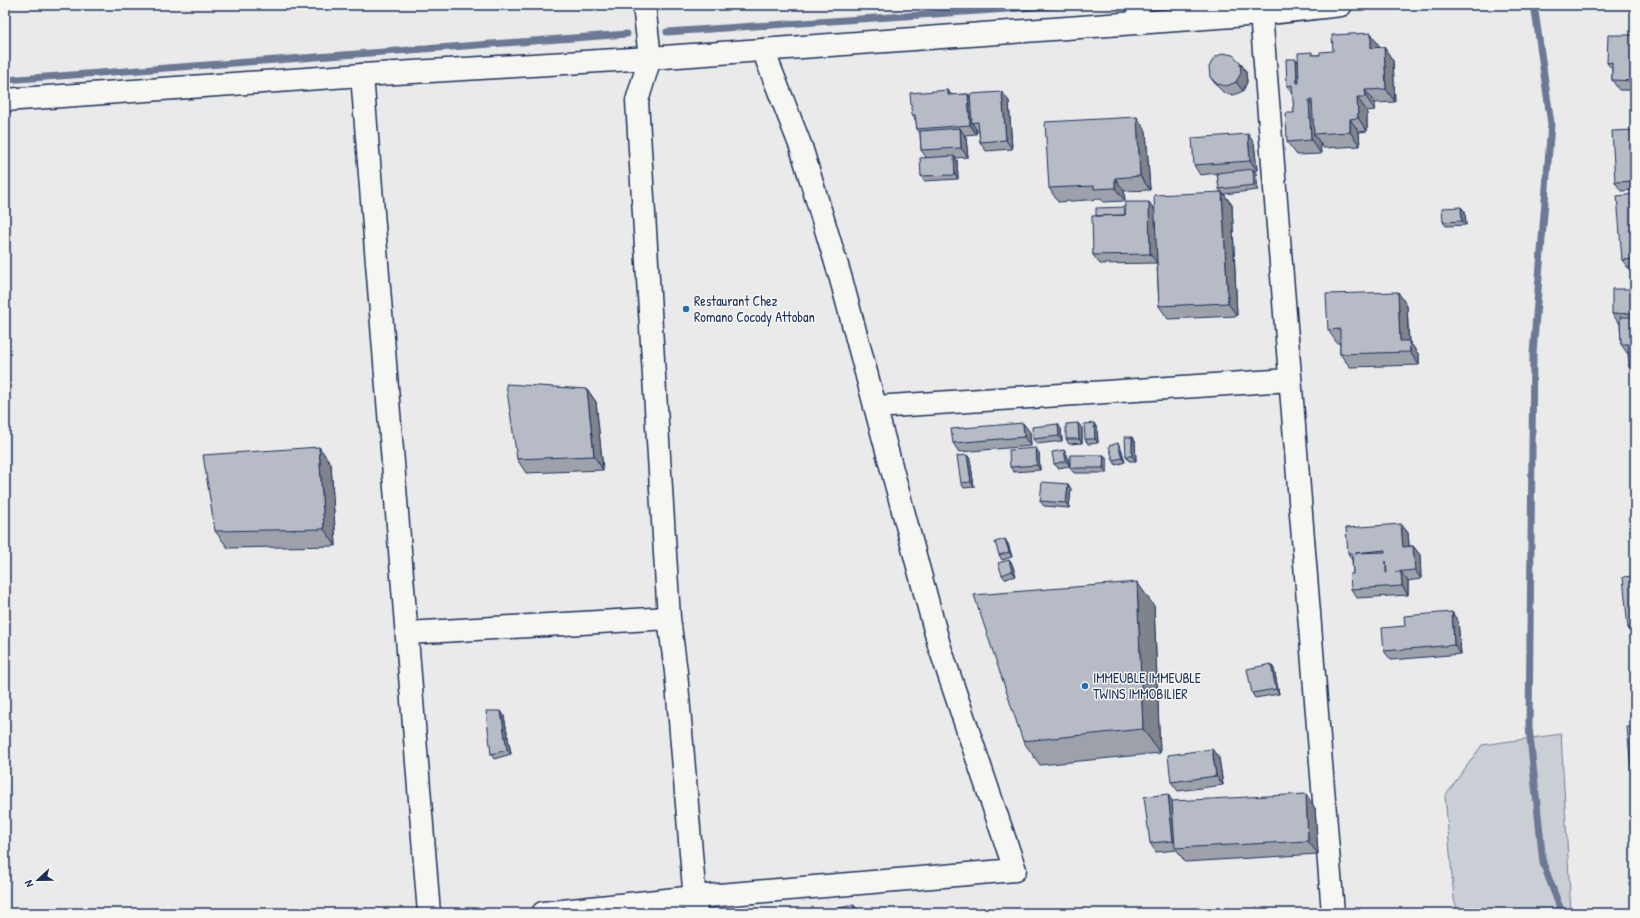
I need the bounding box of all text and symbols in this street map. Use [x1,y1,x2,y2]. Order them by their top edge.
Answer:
place label: Restaurant Chez Romano Cocody Attoban [694,291,815,327]
marker: Restaurant Chez Romano Cocody Attoban [681,304,691,314]
place label: IMMEUBLE IMMEUBLE TWINS IMMOBILIER [1093,668,1201,703]
marker: IMMEUBLE IMMEUBLE TWINS IMMOBILIER [1080,681,1090,691]
north arrow [18,860,58,900]
text: N [21,878,36,889]

